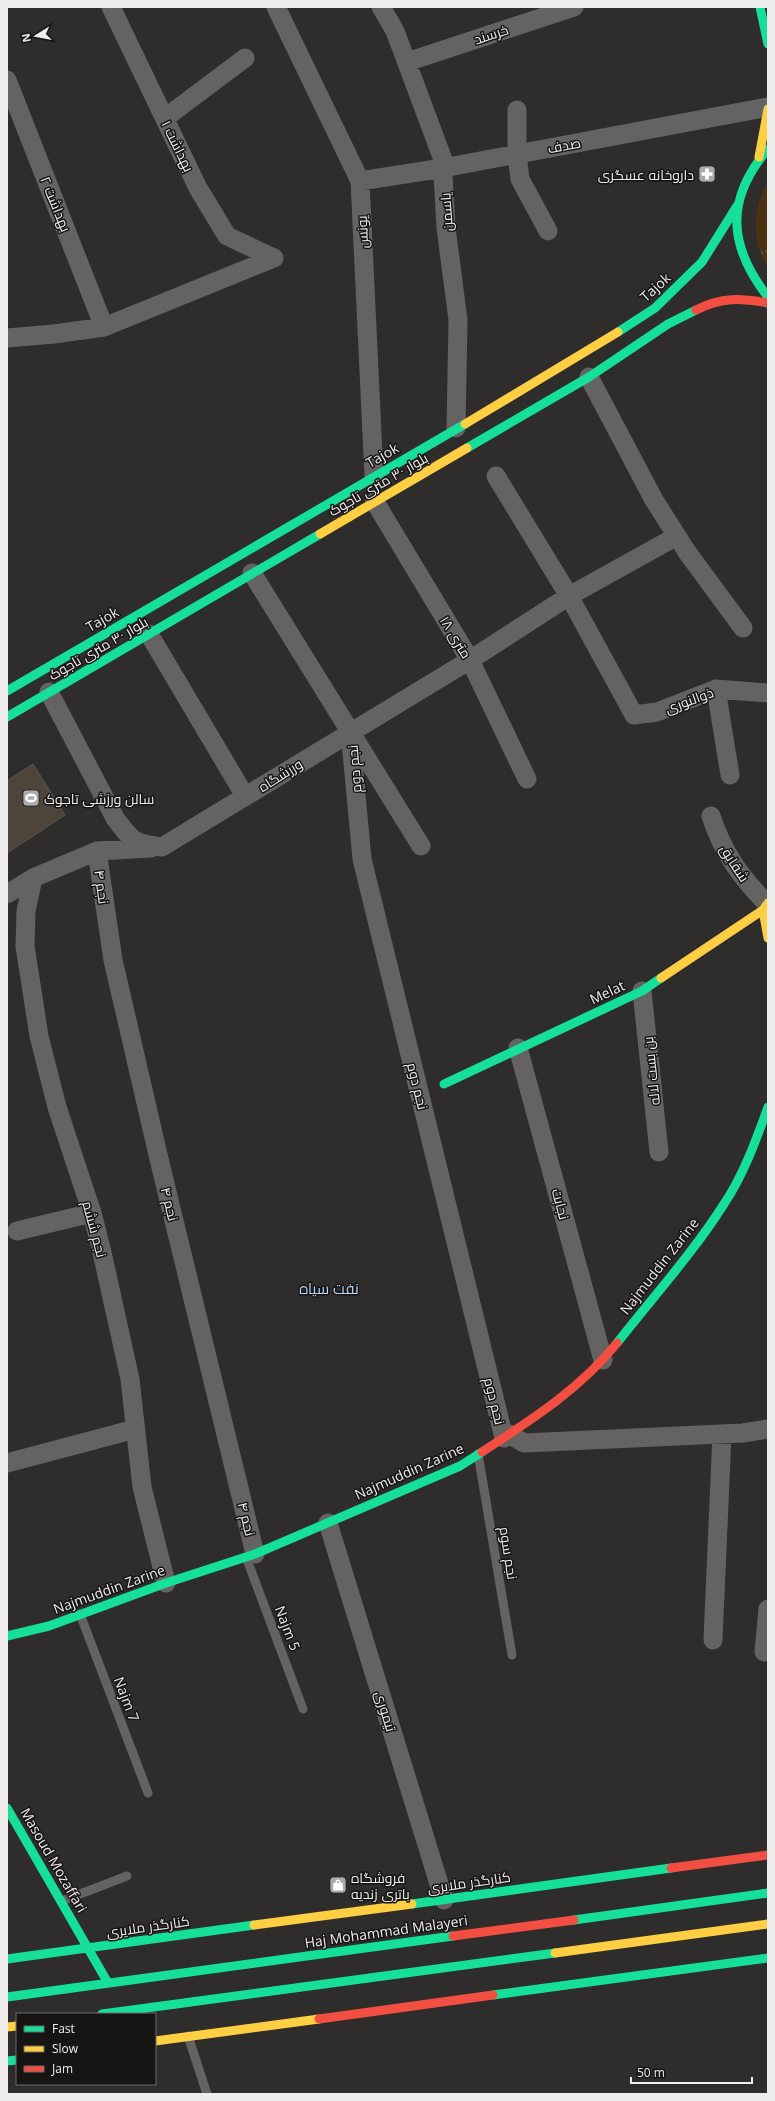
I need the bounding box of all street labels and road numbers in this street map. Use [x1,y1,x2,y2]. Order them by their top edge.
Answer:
street label: خرسند [471,20,511,48]
street label: بهداشت ۱ [157,117,199,175]
street label: صدف [546,132,582,158]
street label: بهداشت ۲ [36,173,76,235]
street label: یاسمن [435,192,457,232]
street label: یونس [352,215,372,249]
street label: Tajok [636,268,675,306]
street label: Tajok [362,438,402,472]
street label: بلوار ۳۰ متری تاجوک [325,448,431,520]
street label: Tajok [82,602,122,636]
street label: بلوار ۳۰ متری تاجوک [45,612,151,684]
street label: ۱۸ متری [436,612,476,662]
street label: ذوالنوری [662,682,716,718]
street label: نجم دوم [342,744,367,794]
street label: ورزشگاه [254,754,306,796]
street label: شقایق [716,841,754,885]
street label: نجم ۴ [89,869,114,905]
street label: Melat [586,976,628,1008]
street label: بن بست لاله [638,1036,664,1106]
street label: نجم دوم [402,1060,433,1112]
street label: نجم ۴ [156,1185,183,1223]
street label: نجابت [548,1186,574,1222]
street label: نجم ششم [77,1199,112,1260]
street label: Najmuddin Zarine [615,1214,703,1318]
street label: نجم دوم [479,1375,510,1427]
street label: Najmuddin Zarine [351,1438,467,1504]
street label: نجم ۴ [233,1500,260,1538]
street label: نجم سوم [494,1525,523,1581]
street label: Najmuddin Zarine [50,1560,168,1618]
street label: Najm 5 [271,1603,305,1653]
street label: Najm 7 [110,1674,144,1724]
street label: تیموری [371,1688,401,1734]
street label: Masoud Mozaffari [16,1804,92,1916]
street label: کنارگذر ملایری [426,1867,512,1897]
street label: Haj Mohammad Malayeri [303,1910,469,1952]
street label: کنارگذر ملایری [105,1911,191,1941]

